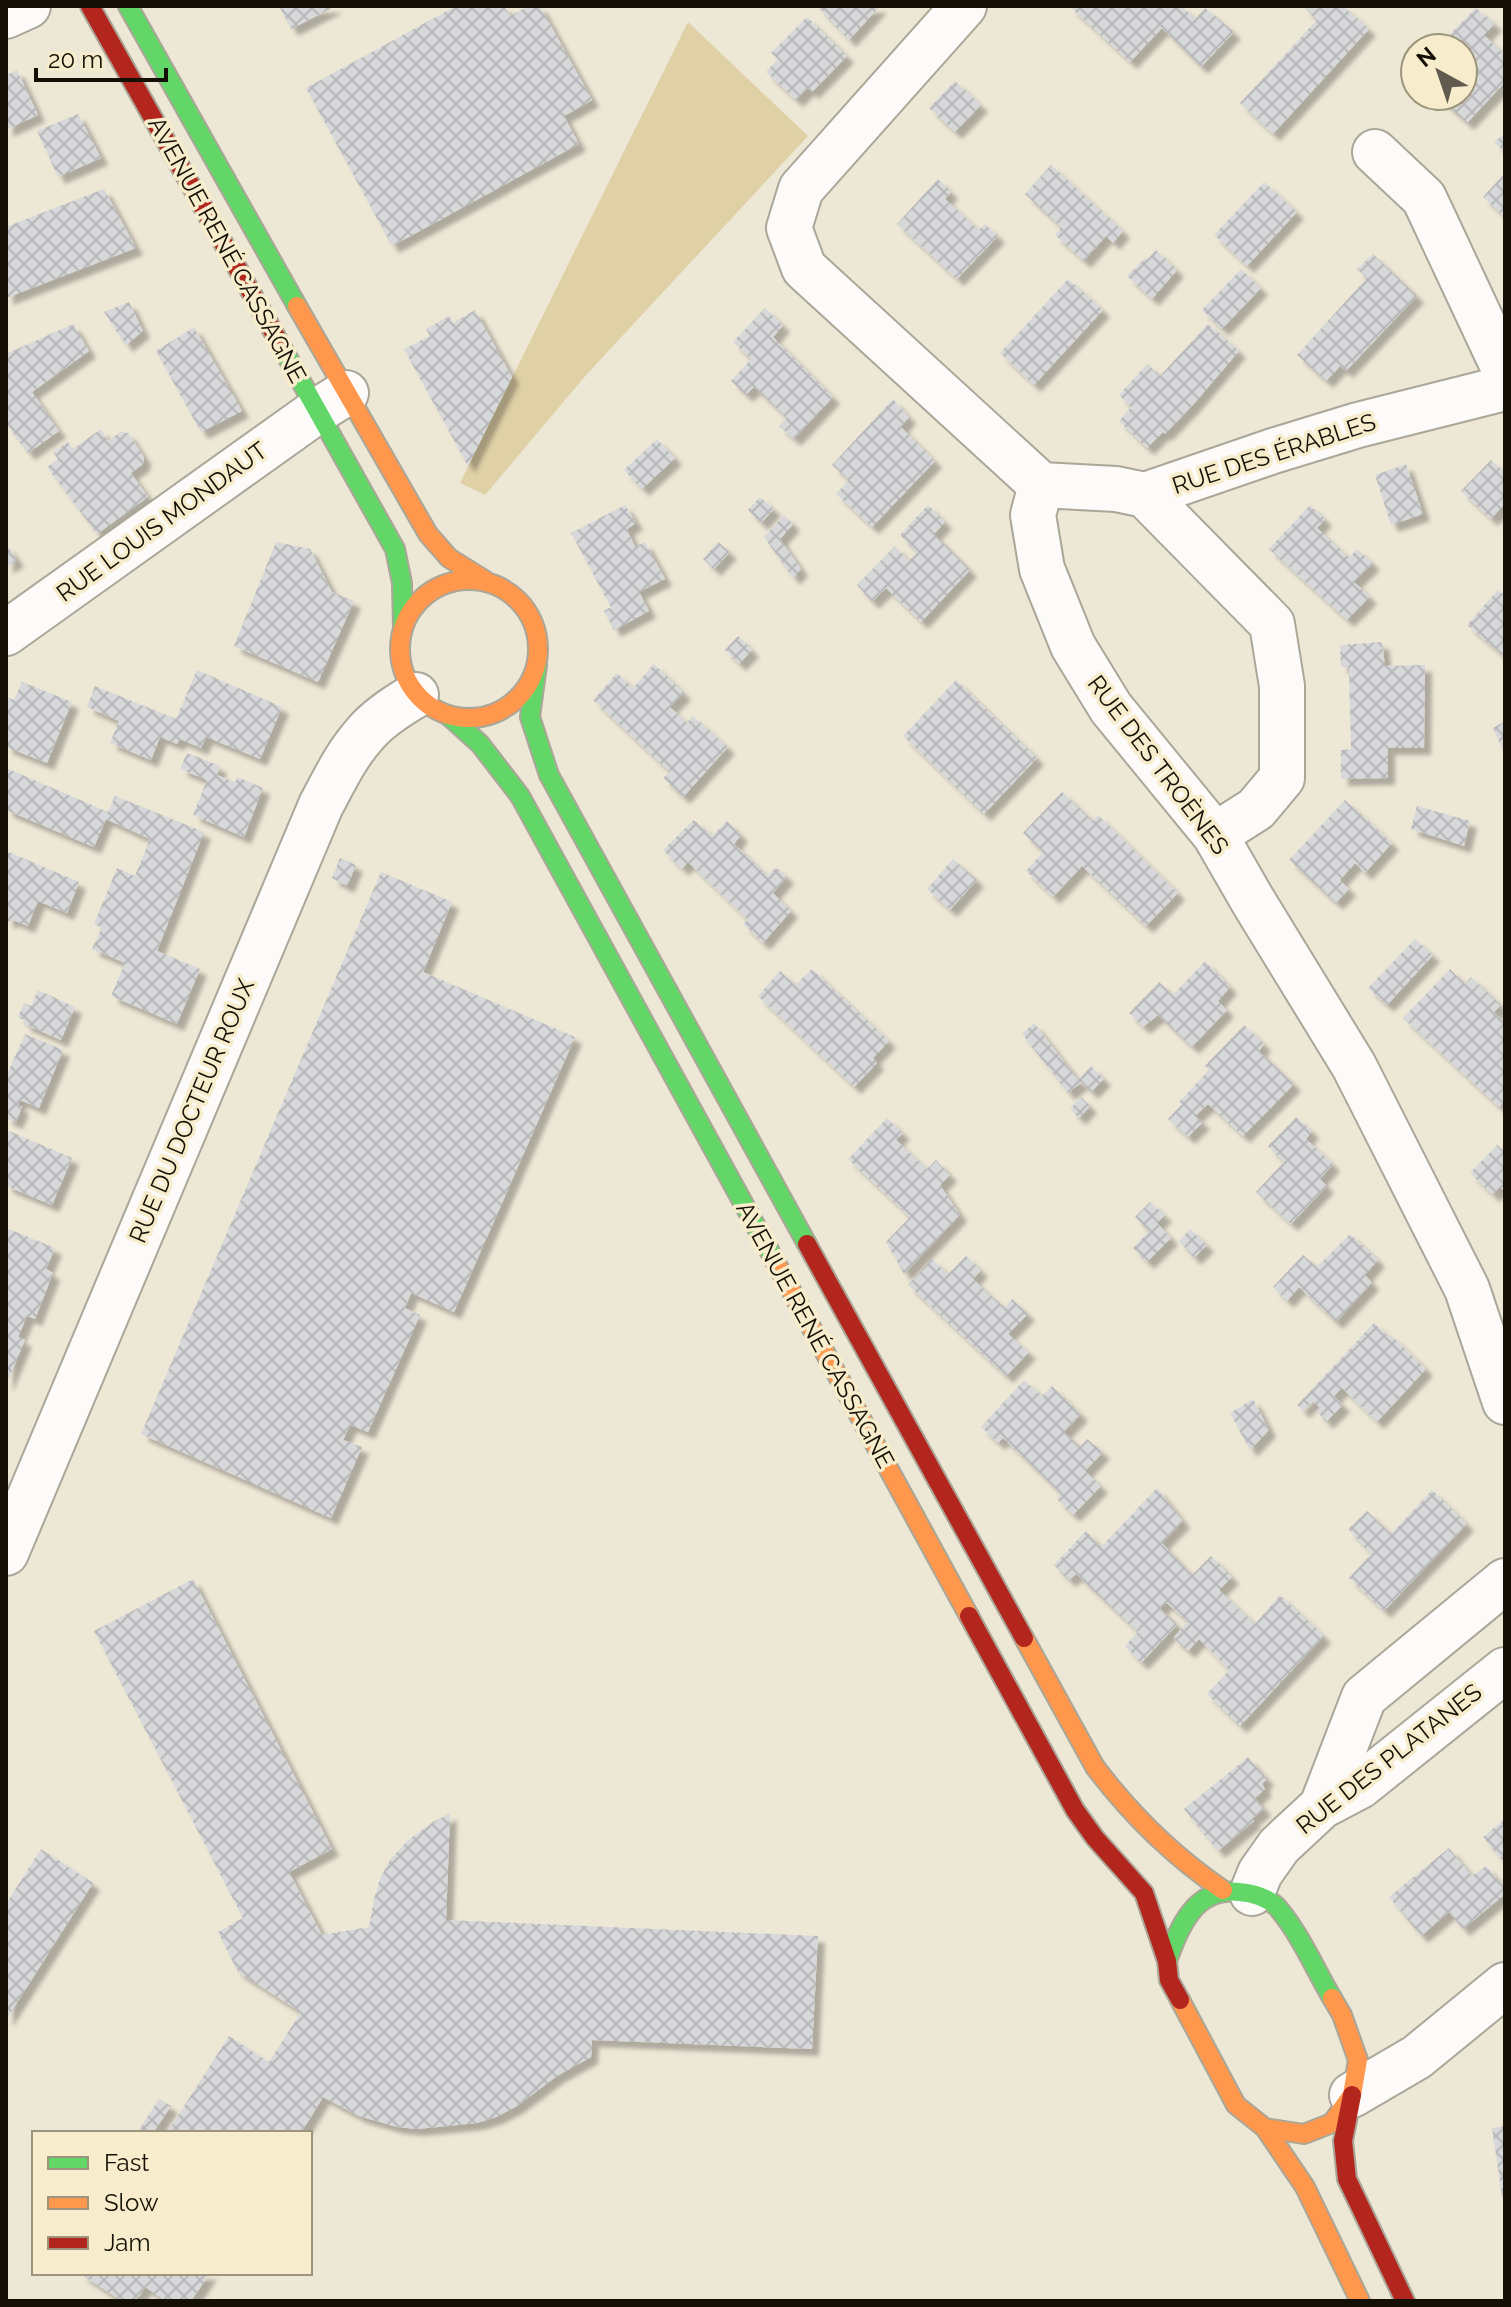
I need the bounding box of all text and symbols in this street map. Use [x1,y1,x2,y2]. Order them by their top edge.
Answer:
scale bar [36,32,166,82]
north arrow [1399,32,1479,112]
text: N [1411,41,1441,72]
text: 20 m [48,45,103,74]
street label: AVENUE RENÉ CASSAGNE [142,112,313,388]
street label: RUE DES ÉRABLES [1168,407,1379,500]
street label: RUE LOUIS MONDAUT [51,435,273,608]
street label: RUE DES TROÈNES [1082,669,1235,860]
street label: RUE DU DOCTEUR ROUX [123,974,261,1247]
street label: AVENUE RENÉ CASSAGNE [730,1197,901,1473]
street label: RUE DES PLATANES [1290,1677,1487,1840]
legend [32,2131,312,2275]
text: Fast [104,2148,149,2177]
text: Slow [104,2188,159,2217]
text: Jam [104,2228,150,2257]

